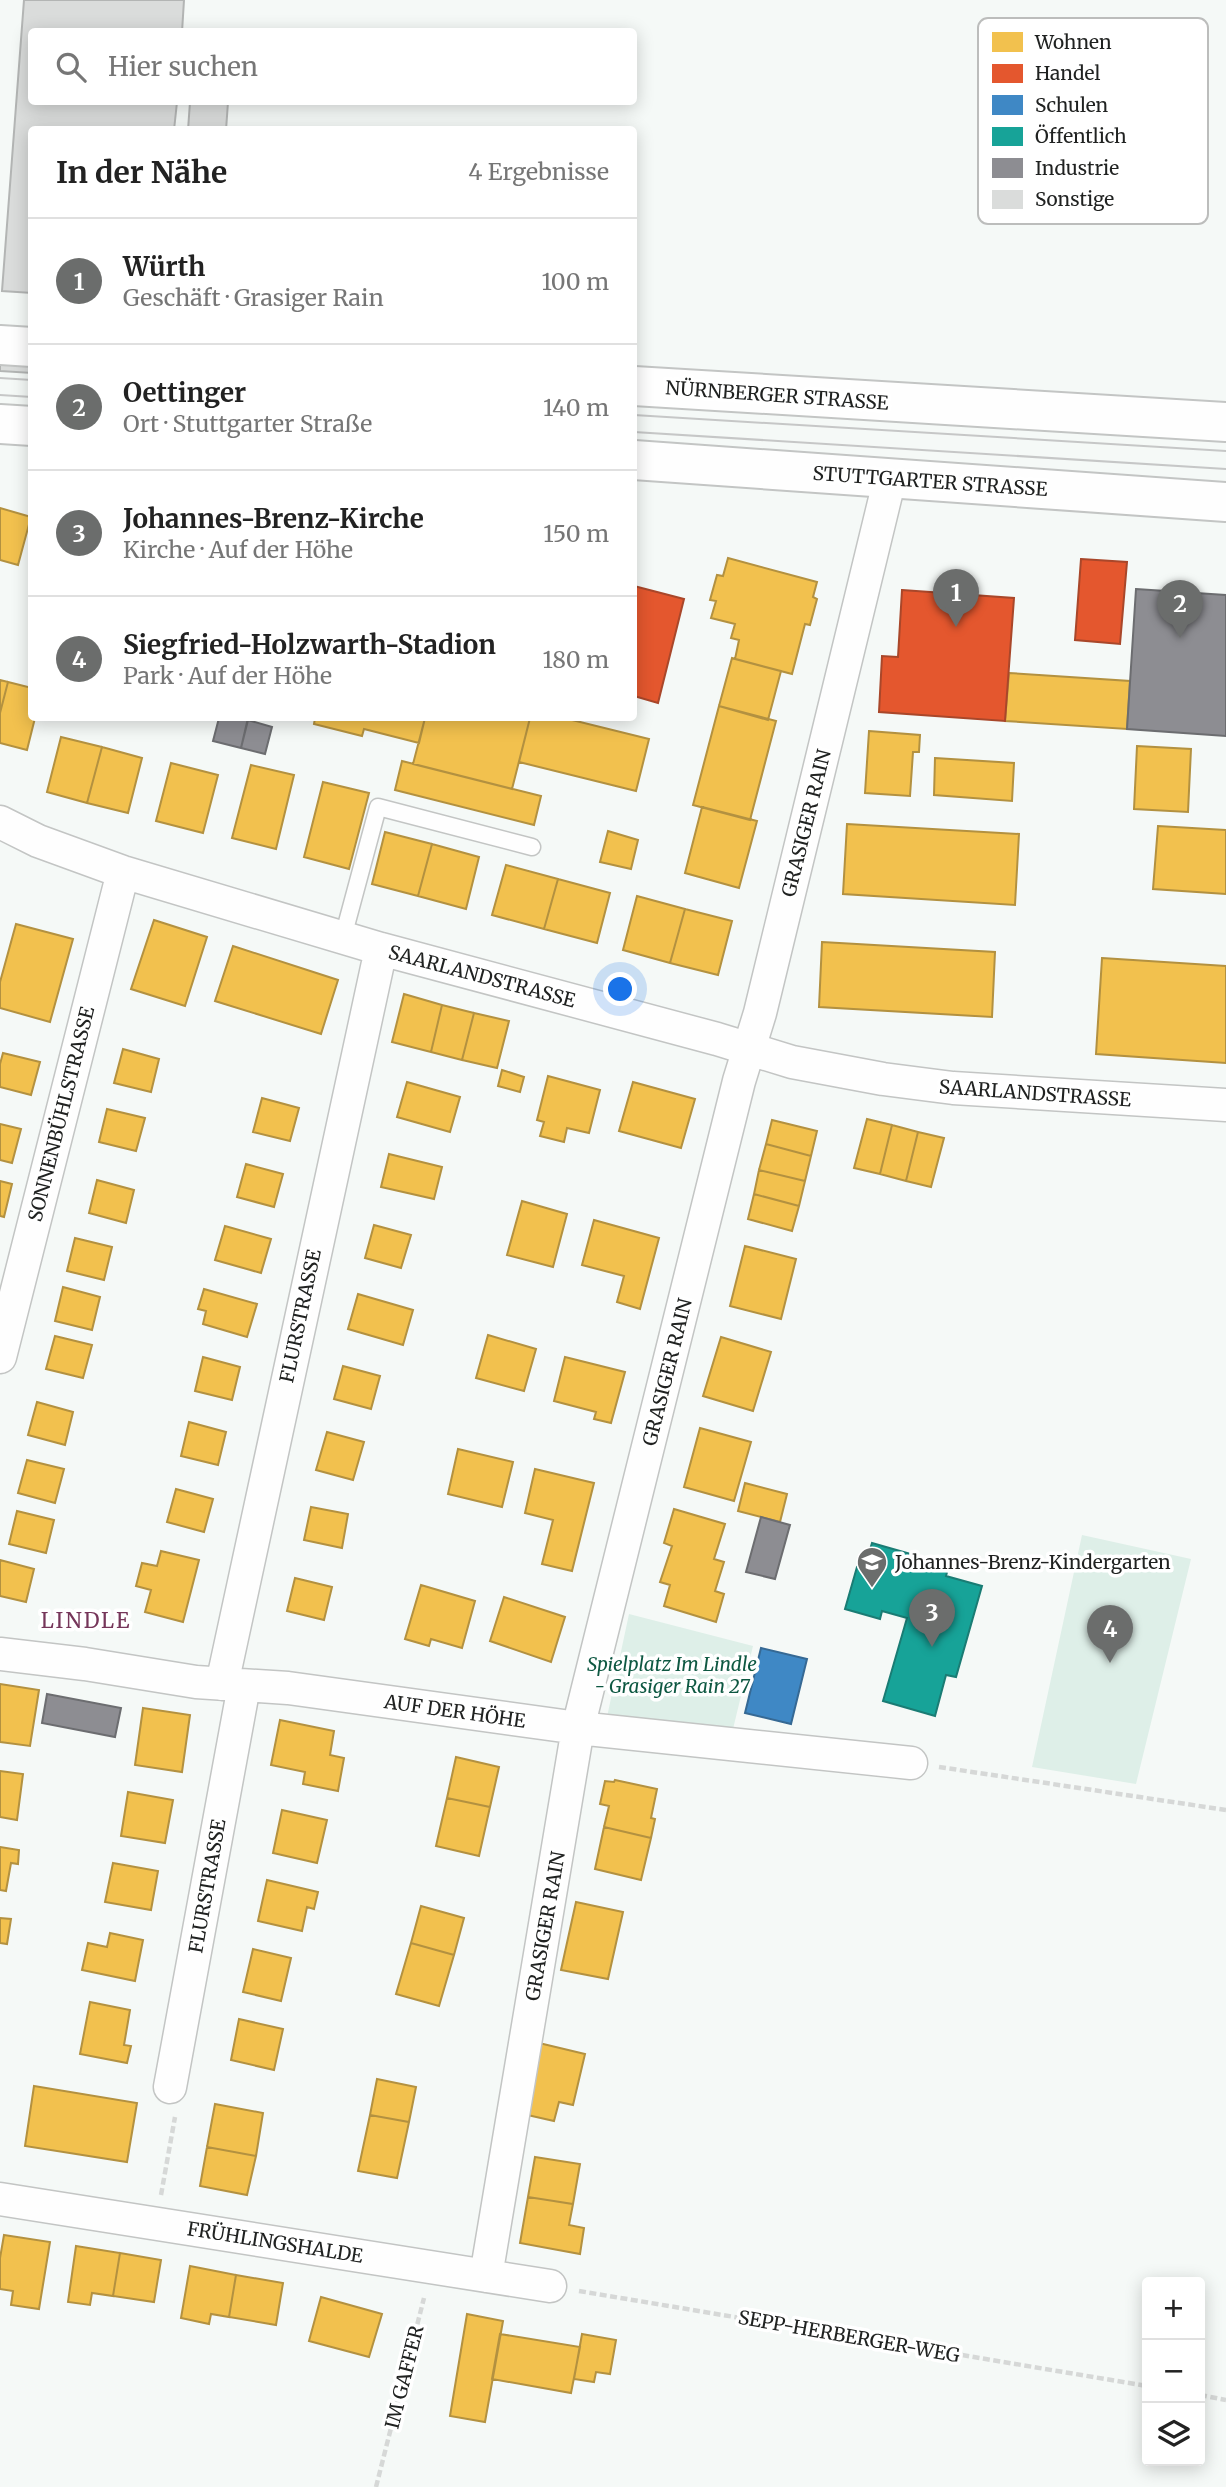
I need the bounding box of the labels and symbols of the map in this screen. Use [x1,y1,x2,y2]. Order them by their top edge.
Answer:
legend [978,18,1208,224]
text: Wohnen [1034,30,1112,54]
text: Handel [1035,61,1100,85]
text: Schulen [1035,93,1109,117]
text: Öffentlich [1035,124,1127,148]
text: Industrie [1035,156,1119,180]
text: Sonstige [1035,187,1114,211]
street label: NÜRNBERGER STRASSE [665,375,889,415]
street label: STUTTGARTER STRASSE [812,461,1048,501]
pin: 1 [933,569,979,627]
pin: 2 [1157,580,1203,638]
street label: GRASIGER RAIN [776,746,836,899]
street label: SAARLANDSTRASSE [386,940,578,1012]
your location [603,972,637,1006]
street label: SONNENBÜHLSTRASSE [23,1004,99,1224]
street label: SAARLANDSTRASSE [938,1074,1132,1112]
street label: FLURSTRASSE [274,1247,326,1385]
street label: GRASIGER RAIN [637,1295,697,1448]
school or university icon: Johannes-Brenz-Kindergarten [855,1545,889,1589]
place label: Johannes-Brenz-Kindergarten [894,1550,1171,1574]
pin: 3 [909,1589,955,1647]
pin: 4 [1087,1605,1133,1663]
district label: LINDLE [41,1607,131,1634]
park label: Spielplatz Im Lindle - Grasiger Rain 27 [587,1652,757,1698]
street label: AUF DER HÖHE [382,1689,527,1733]
street label: FLURSTRASSE [183,1817,231,1955]
street label: GRASIGER RAIN [520,1849,570,2002]
street label: FRÜHLINGSHALDE [185,2216,365,2268]
street label: SEPP-HERBERGER-WEG [736,2305,962,2367]
street label: IM GAFFER [380,2322,429,2431]

